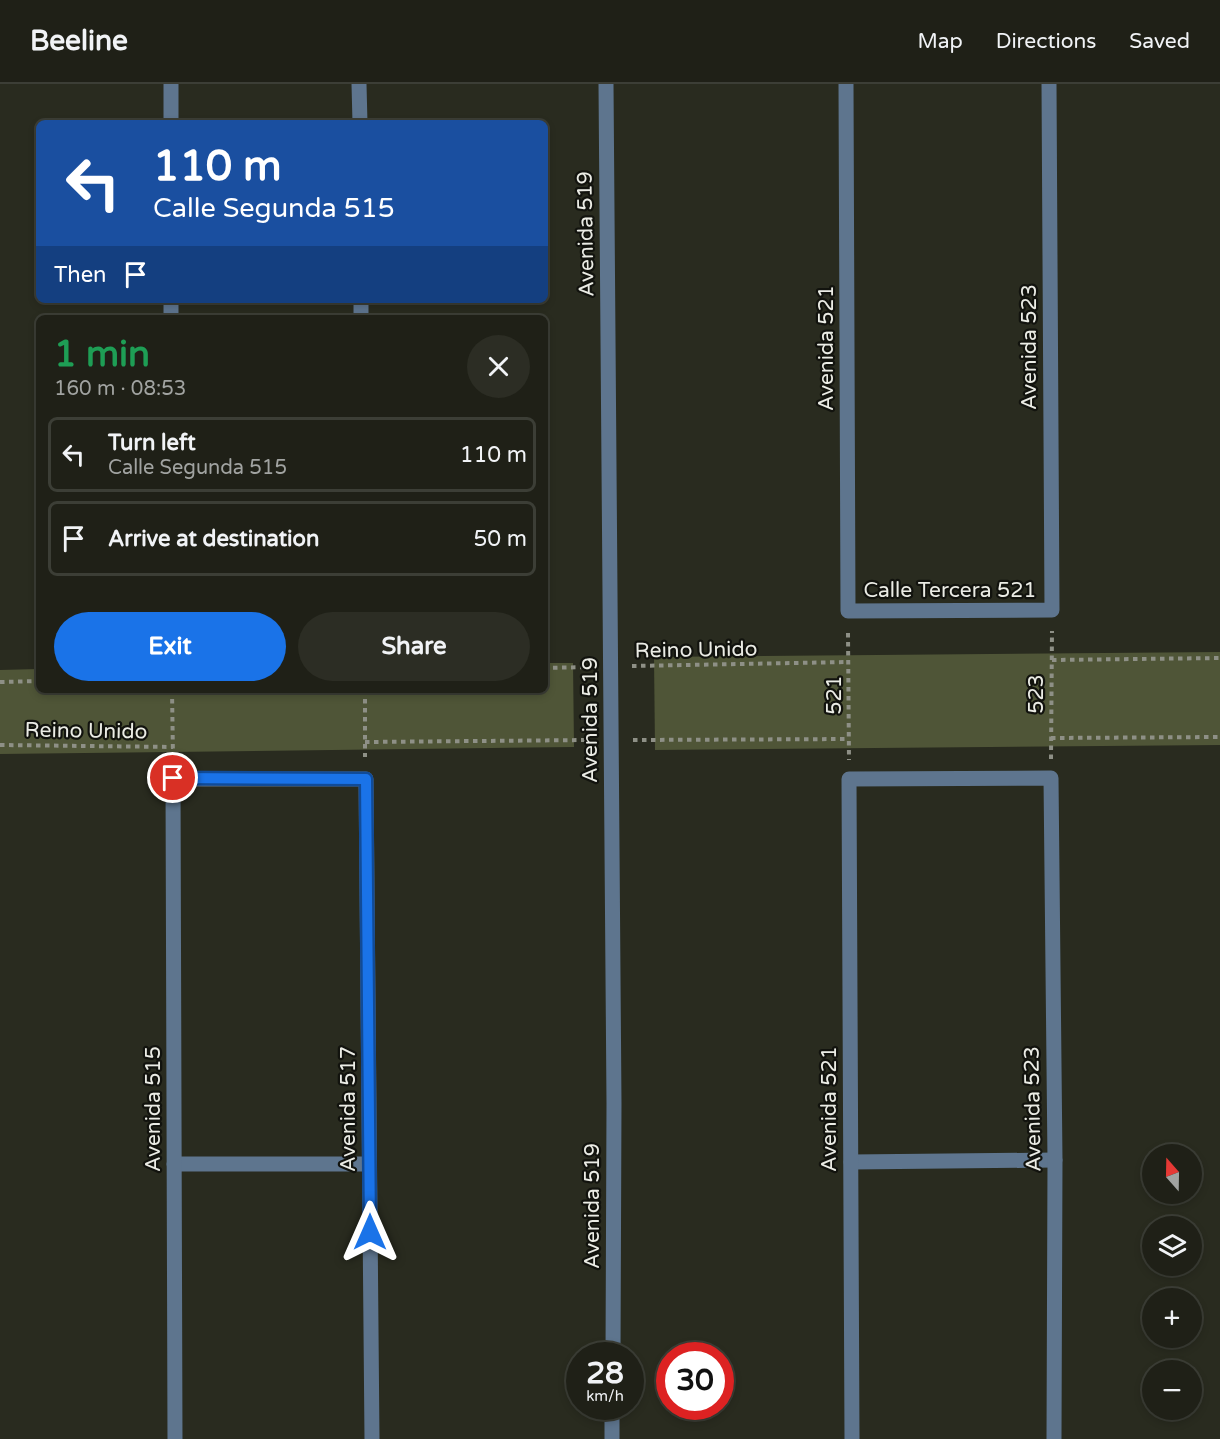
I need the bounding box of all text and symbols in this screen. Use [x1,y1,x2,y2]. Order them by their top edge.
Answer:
text: Beeline [30,24,128,58]
text: Map [917,29,963,54]
text: Directions [996,29,1096,54]
text: Saved [1129,29,1190,54]
text: 110 m [153,141,282,192]
icon: left [54,144,132,222]
street label: Avenida 519 [572,171,600,297]
text: Calle Segunda 515 [153,192,395,225]
icon: arrive [119,258,152,291]
text: Then [54,262,107,288]
street label: Avenida 523 [1017,284,1042,410]
street label: Avenida 521 [814,285,839,411]
text: 1 min [54,333,150,376]
button: close [467,335,530,398]
text: 160 m · 08:53 [54,377,186,401]
text: Turn left [108,430,196,456]
icon: left [57,438,90,471]
text: 110 m [460,442,527,468]
text: Calle Segunda 515 [108,456,287,480]
icon: arrive [57,522,90,555]
text: Arrive at destination [108,526,319,552]
text: 50 m [473,526,527,552]
street label: Calle Tercera 521 [863,578,1037,603]
button: Exit [54,612,286,681]
button: Share [298,612,530,681]
street label: Reino Unido [634,636,758,664]
street label: Avenida 519 [578,657,603,783]
street label: 523 [1024,674,1049,714]
street label: 521 [822,675,847,715]
street label: Reino Unido [24,717,148,745]
pin [147,752,198,803]
icon: arrive [156,761,189,794]
street label: Avenida 515 [141,1046,166,1172]
street label: Avenida 517 [336,1046,361,1172]
street label: Avenida 521 [817,1046,842,1172]
street label: Avenida 523 [1019,1046,1047,1172]
street label: Avenida 519 [580,1143,605,1269]
north arrow [1142,1144,1202,1204]
map controls [1142,1144,1202,1420]
position arrow [338,1200,402,1264]
button: layers [1142,1216,1202,1276]
button: + [1142,1288,1202,1348]
speed limit sign: 30 [656,1342,734,1420]
text: 28 [586,1355,624,1392]
button: − [1142,1360,1202,1420]
text: km/h [586,1387,624,1405]

